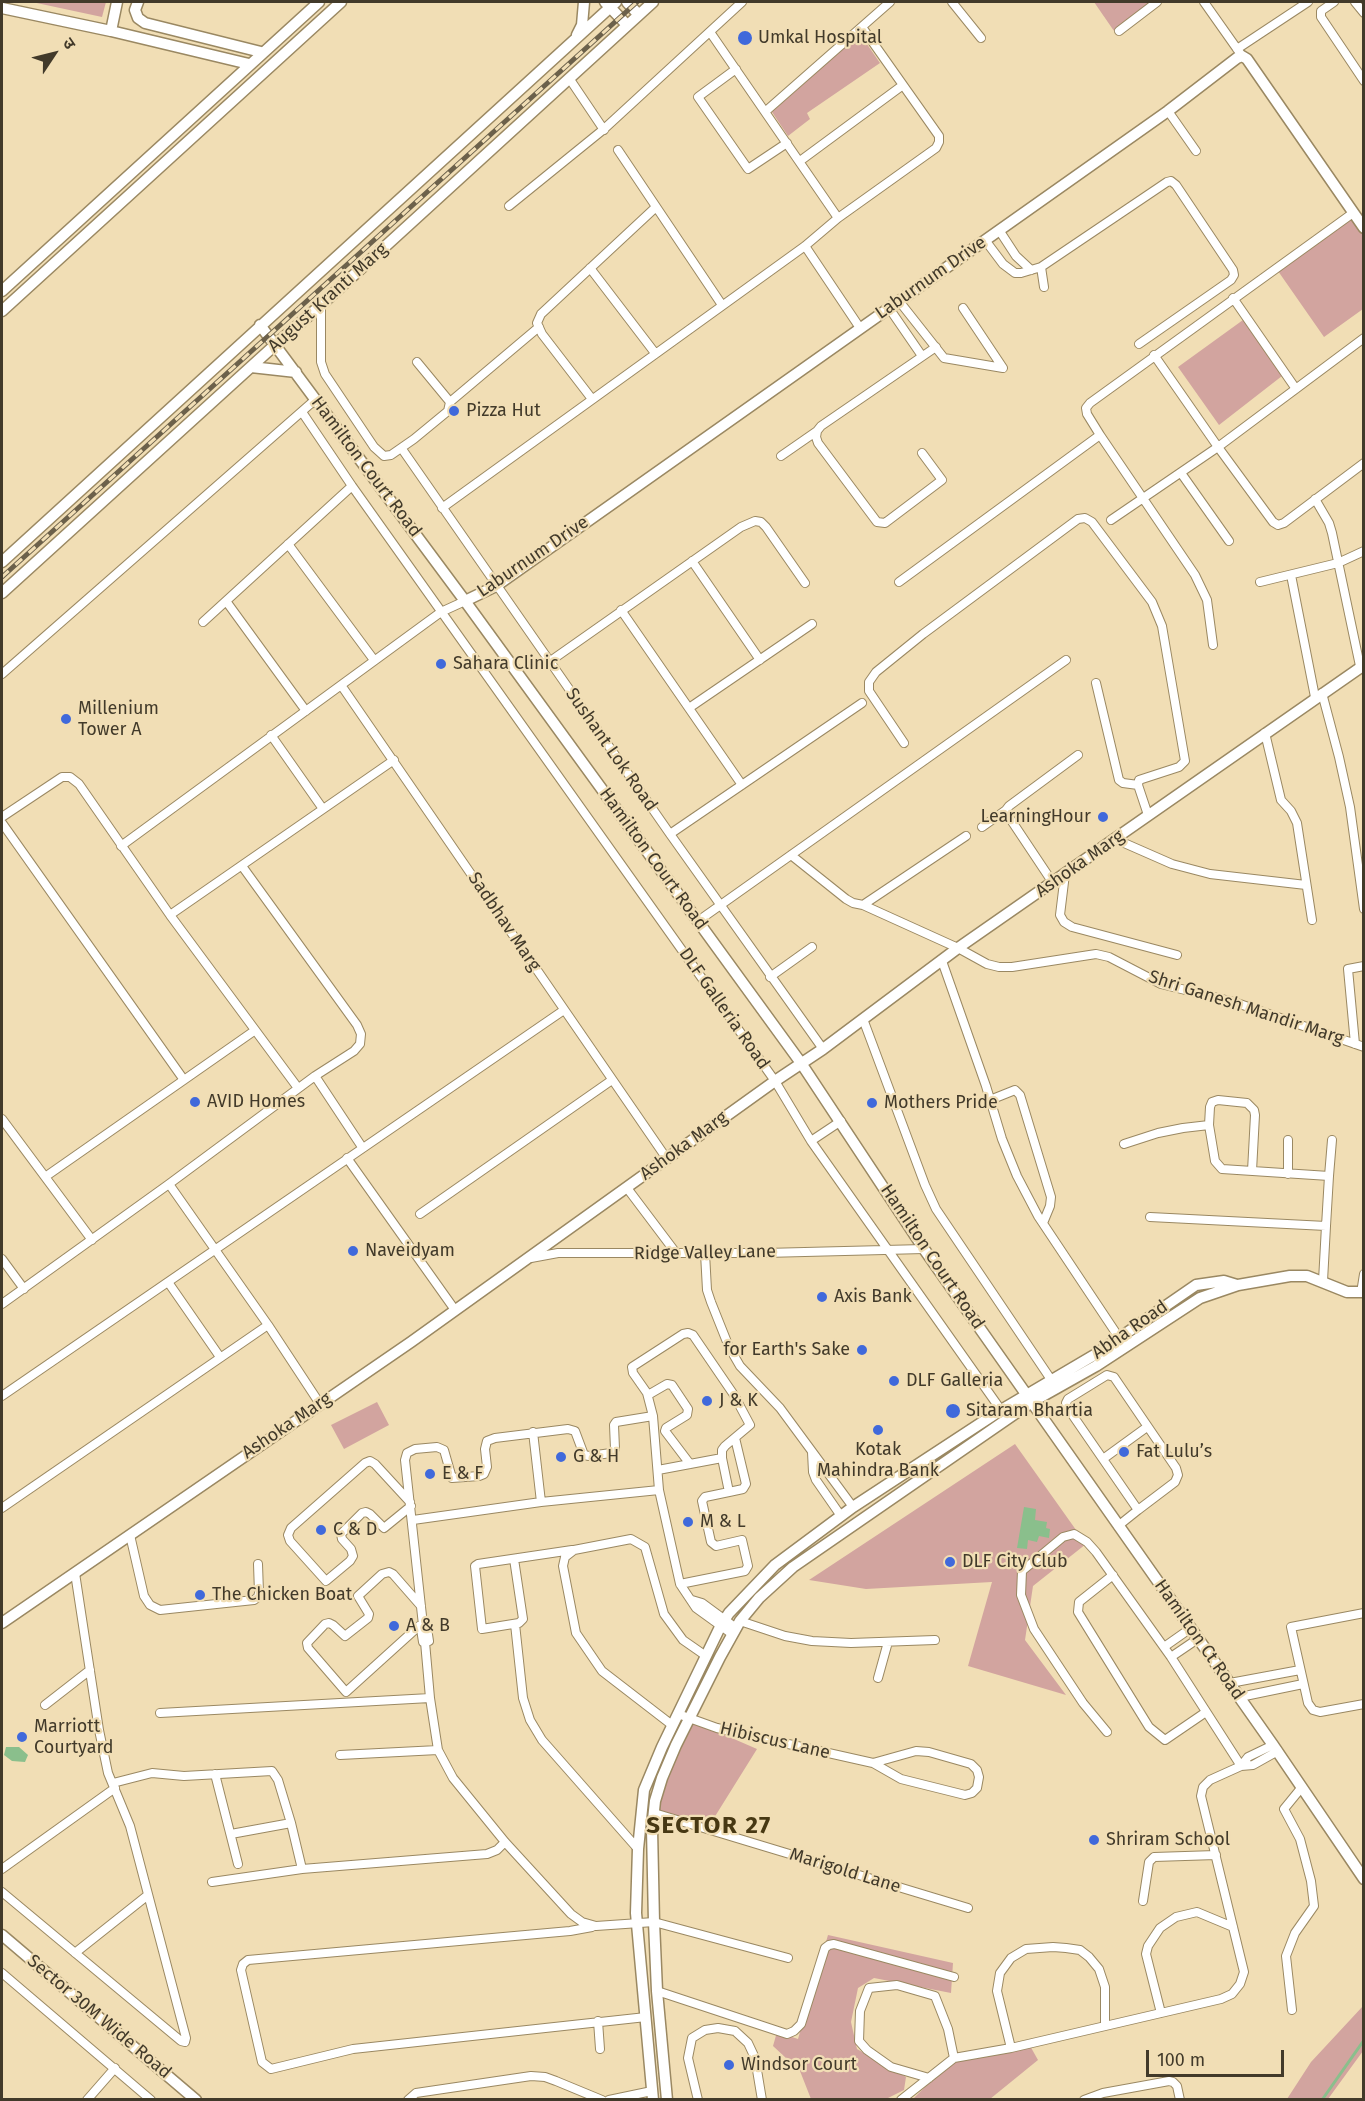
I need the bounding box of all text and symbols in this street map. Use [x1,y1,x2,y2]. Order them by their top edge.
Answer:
north arrow [24,24,84,84]
place label: Umkal Hospital [758,27,882,49]
marker: Umkal Hospital [736,29,754,47]
text: उ [59,34,80,53]
street label: Laburnum Drive [872,232,990,324]
street label: August Kranti Marg [264,239,392,357]
street label: Hamilton Court Road [306,392,426,542]
place label: Pizza Hut [466,400,541,422]
marker: Pizza Hut [447,404,461,418]
street label: Laburnum Drive [473,512,593,602]
place label: Sahara Clinic [453,653,558,675]
marker: Sahara Clinic [434,657,448,671]
street label: Sushant Lok Road [560,684,662,816]
place label: Millenium Tower A [78,698,159,740]
marker: Millenium Tower A [59,712,73,726]
street label: Hamilton Court Road [594,784,712,934]
place label: LearningHour [980,806,1091,828]
marker: LearningHour [1096,810,1110,824]
street label: Ashoka Marg [1032,826,1128,902]
street label: Sadbhav Marg [463,868,545,976]
street label: DLF Galleria Road [674,944,774,1074]
street label: Shri Ganesh Mandir Marg [1146,966,1346,1050]
place label: AVID Homes [207,1091,305,1113]
place label: Mothers Pride [884,1092,998,1114]
marker: AVID Homes [188,1095,202,1109]
marker: Mothers Pride [865,1096,879,1110]
street label: Ashoka Marg [636,1107,732,1185]
street label: Hamilton Court Road [875,1180,989,1334]
place label: Naveidyam [365,1240,455,1262]
street label: Ridge Valley Lane [634,1241,776,1265]
marker: Naveidyam [346,1244,360,1258]
place label: Axis Bank [834,1286,912,1308]
marker: Axis Bank [815,1290,829,1304]
street label: Abha Road [1088,1296,1172,1364]
place label: for Earth's Sake [723,1339,850,1361]
marker: for Earth's Sake [855,1343,869,1357]
place label: DLF Galleria [906,1370,1003,1392]
marker: DLF Galleria [887,1374,901,1388]
street label: Ashoka Marg [238,1388,336,1464]
place label: J & K [719,1390,758,1412]
marker: J & K [700,1394,714,1408]
place label: Sitaram Bhartia [966,1400,1093,1422]
marker: Sitaram Bhartia [944,1402,962,1420]
marker: Kotak Mahindra Bank [871,1423,885,1437]
place label: Kotak Mahindra Bank [817,1439,939,1482]
place label: Fat Lulu’s [1136,1441,1212,1463]
marker: Fat Lulu’s [1117,1445,1131,1459]
place label: G & H [573,1446,619,1468]
marker: G & H [554,1450,568,1464]
place label: E & F [442,1463,483,1485]
marker: E & F [423,1467,437,1481]
place label: M & L [700,1511,746,1533]
marker: M & L [681,1515,695,1529]
place label: C & D [333,1519,377,1541]
marker: C & D [314,1523,328,1537]
place label: DLF City Club [962,1551,1068,1573]
marker: DLF City Club [943,1555,957,1569]
street label: Hamilton Ct Road [1149,1576,1249,1704]
place label: The Chicken Boat [212,1584,352,1606]
marker: The Chicken Boat [193,1588,207,1602]
place label: A & B [406,1615,450,1637]
marker: A & B [387,1619,401,1633]
place label: Marriott Courtyard [34,1716,114,1758]
street label: Hibiscus Lane [718,1718,832,1764]
marker: Marriott Courtyard [15,1730,29,1744]
district label: SECTOR 27 [646,1812,772,1840]
place label: Shriram School [1106,1829,1230,1851]
marker: Shriram School [1087,1833,1101,1847]
street label: Marigold Lane [787,1844,903,1898]
street label: Sector 30M Wide Road [23,1950,175,2084]
scale bar [1149,2038,1287,2076]
text: 100 m [1157,2049,1205,2071]
place label: Windsor Court [741,2054,857,2076]
marker: Windsor Court [722,2058,736,2072]

